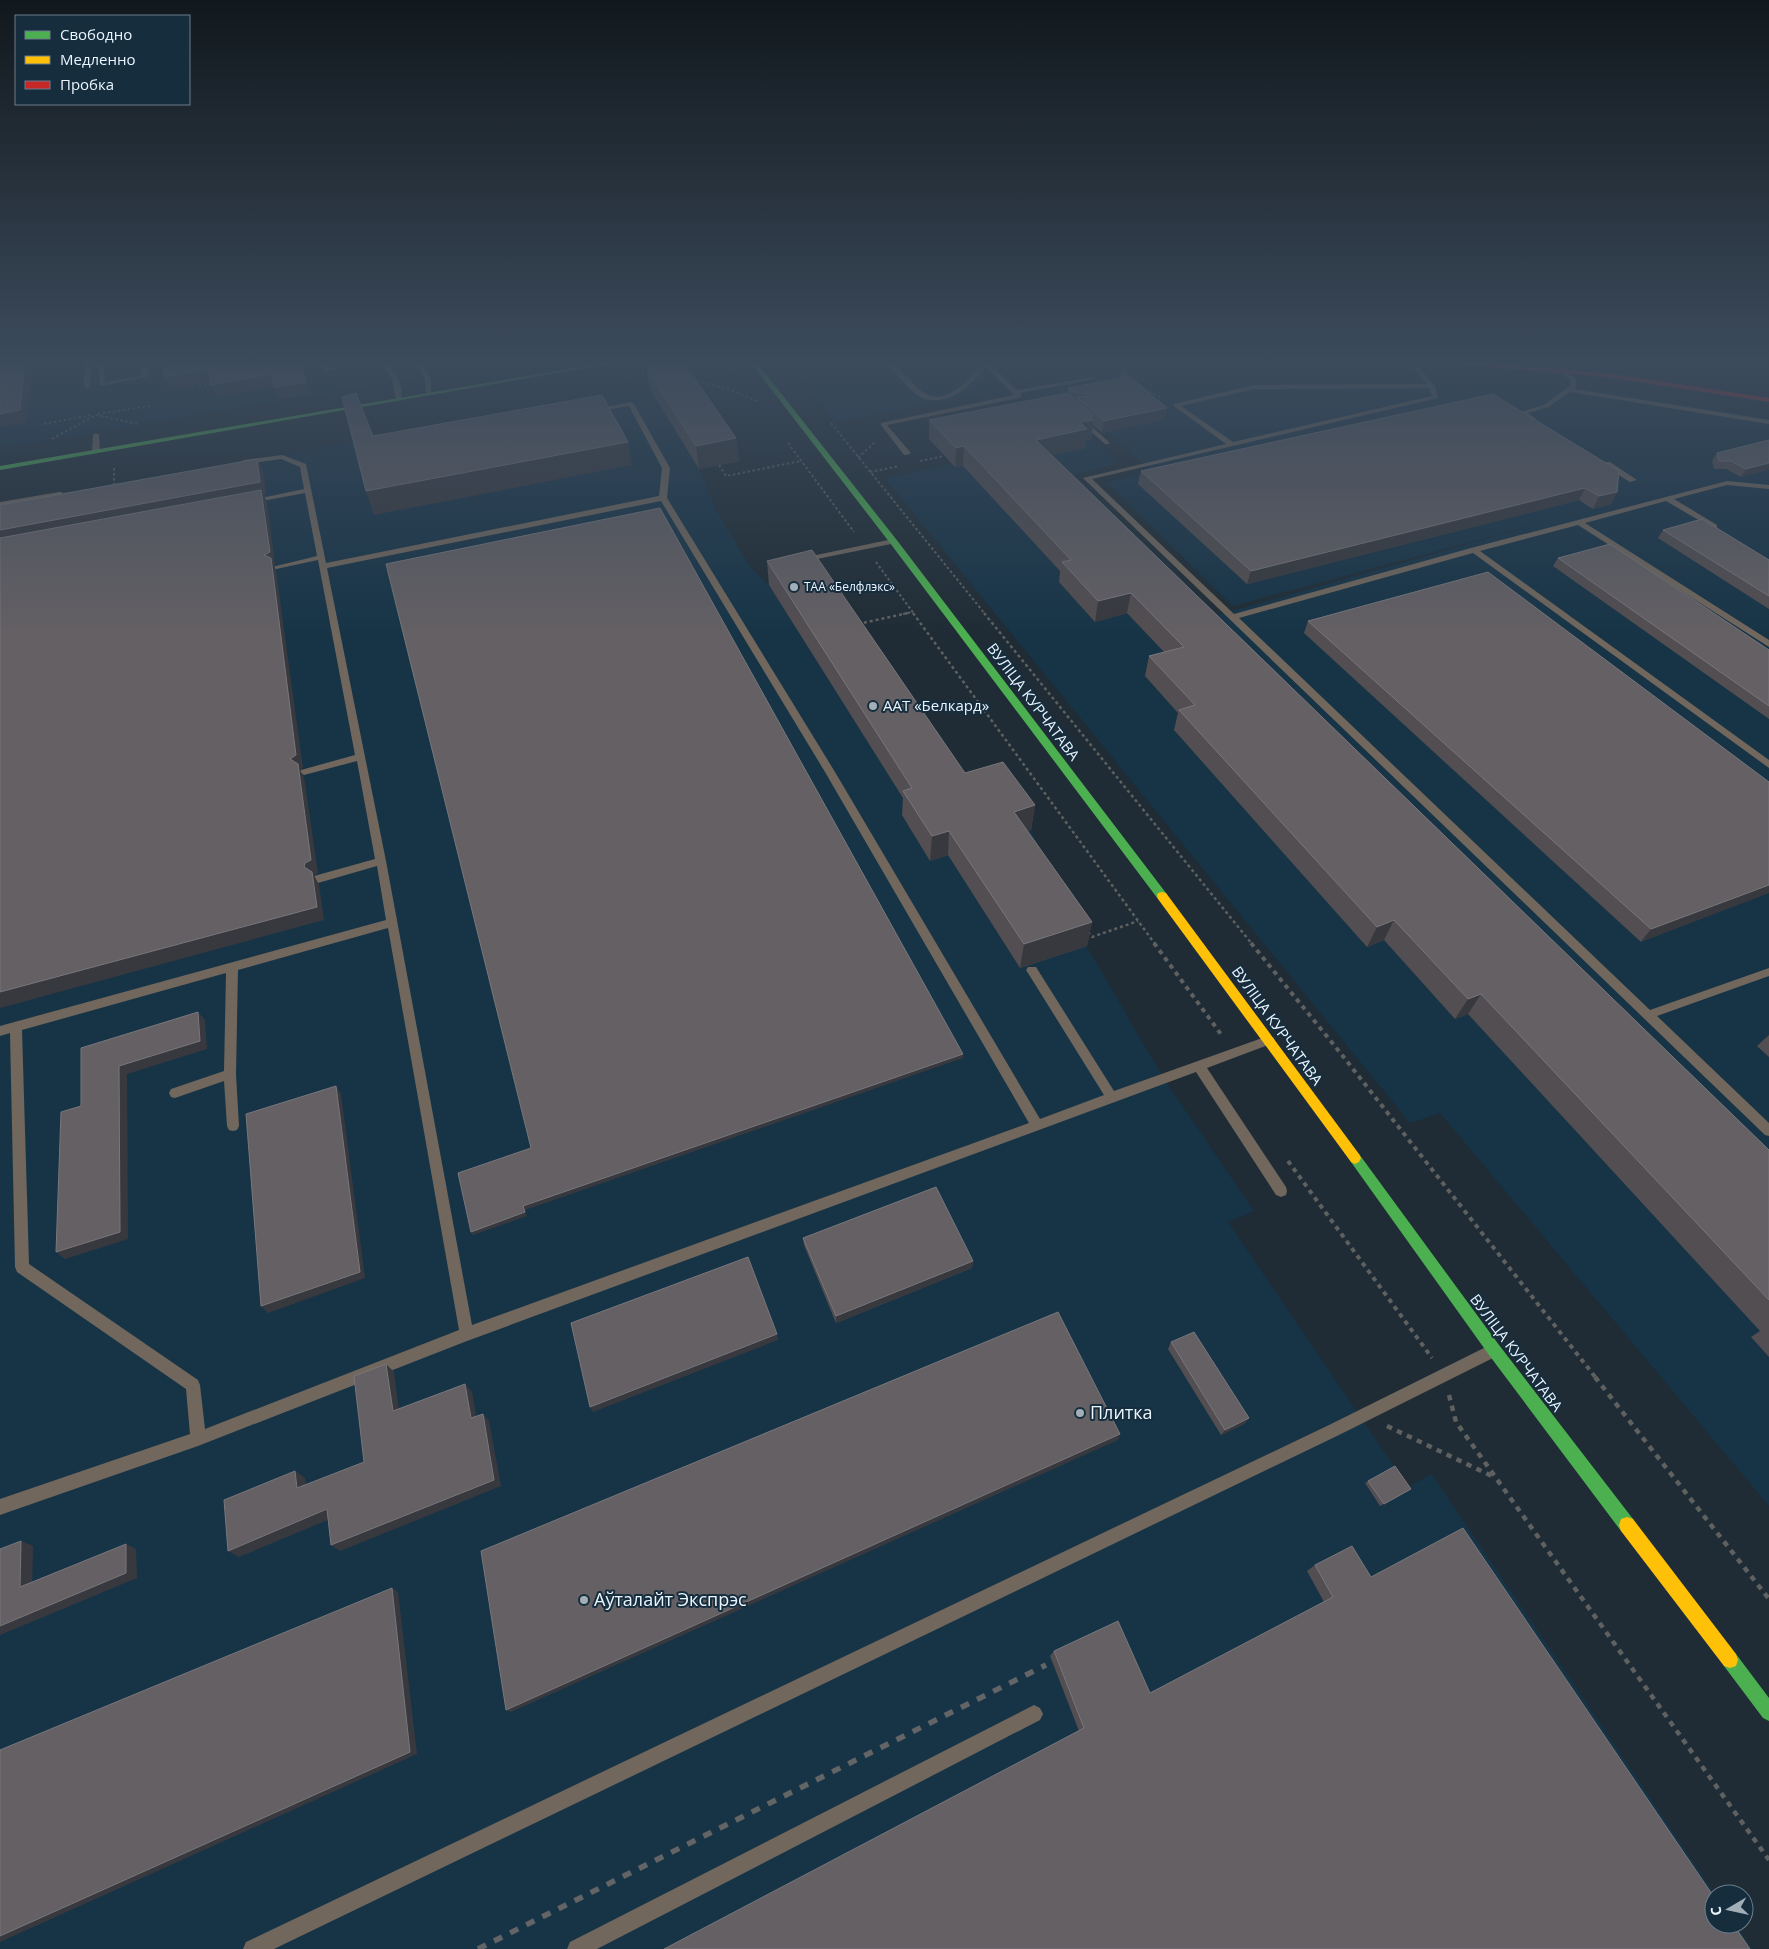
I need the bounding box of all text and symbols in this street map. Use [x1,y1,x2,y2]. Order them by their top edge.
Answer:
legend [15,15,190,105]
text: Свободно [60,24,132,44]
text: Медленно [60,49,136,69]
text: Пробка [60,74,114,94]
place label: ТАА «Белфлэкс» [804,578,895,595]
marker: ТАА «Белфлэкс» [788,581,800,593]
street label: ВУЛІЦА КУРЧАТАВА [983,639,1085,765]
place label: ААТ «Белкард» [883,695,989,715]
marker: ААТ «Белкард» [867,700,879,712]
street label: ВУЛІЦА КУРЧАТАВА [1228,962,1328,1089]
street label: ВУЛІЦА КУРЧАТАВА [1466,1290,1568,1416]
place label: Плитка [1090,1400,1153,1424]
marker: Плитка [1074,1407,1086,1419]
place label: Аўталайт Экспрэс [594,1587,747,1611]
marker: Аўталайт Экспрэс [578,1594,590,1606]
north arrow [1704,1884,1754,1934]
text: С [1706,1905,1726,1917]

